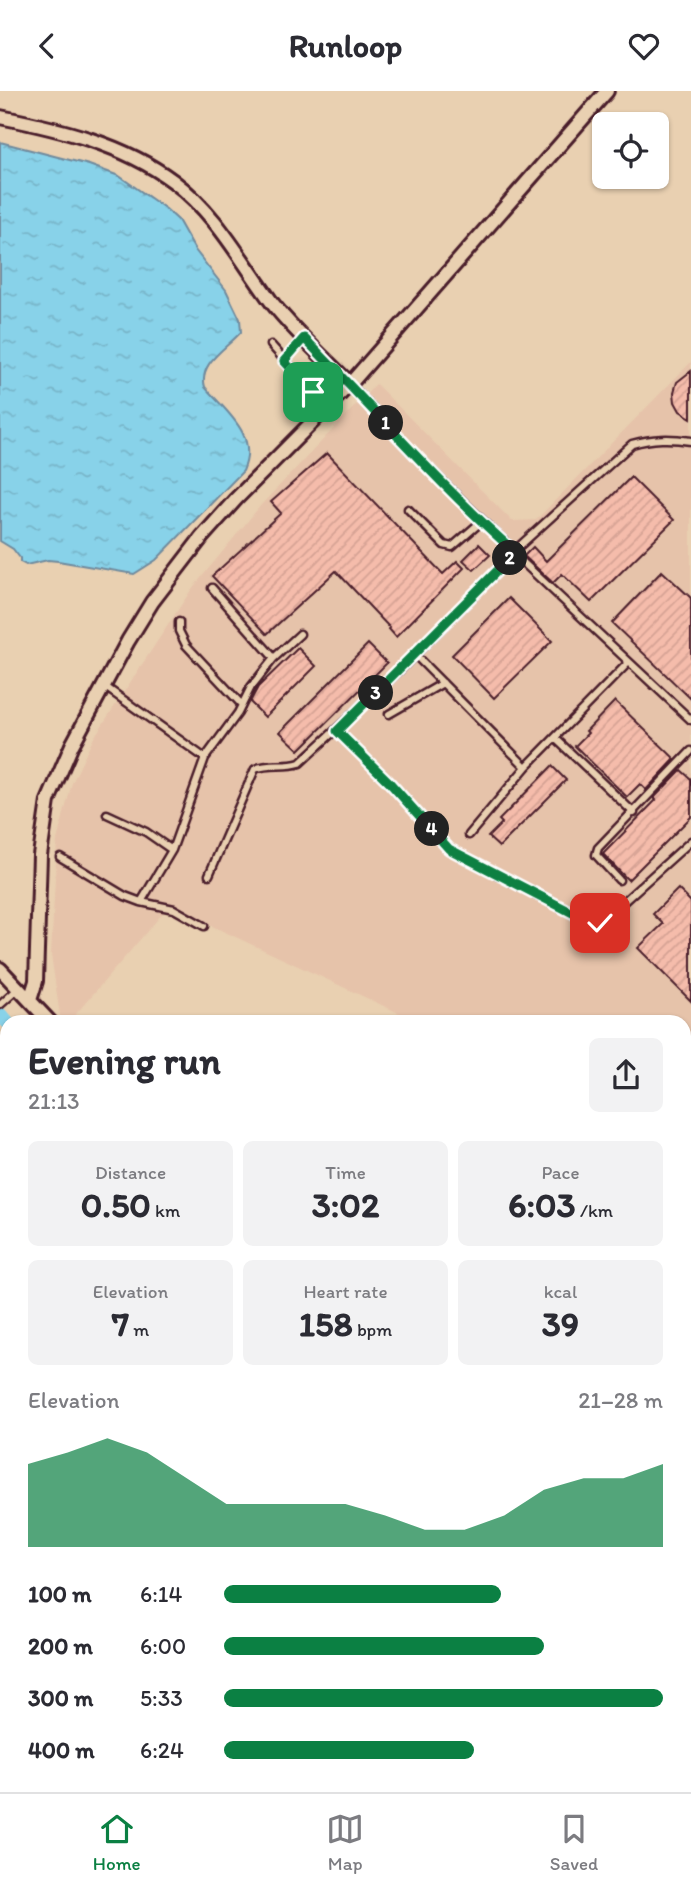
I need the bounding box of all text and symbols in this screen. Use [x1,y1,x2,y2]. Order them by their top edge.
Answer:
icon: back [28,27,66,65]
text: Runloop [289,27,402,65]
icon: heart [625,27,663,65]
map controls [592,112,669,189]
button: locate [592,112,669,189]
pin [283,362,343,422]
icon: arrive [294,373,332,411]
pin: 1 [368,405,404,441]
text: 1 [381,411,390,434]
pin: 2 [492,540,528,575]
text: 2 [505,546,515,569]
pin: 3 [358,675,394,711]
text: 3 [370,681,381,704]
pin: 4 [414,811,450,847]
text: 4 [426,817,437,840]
pin [570,893,630,953]
icon: check [581,904,619,942]
text: Evening run [28,1038,221,1084]
button: share [589,1038,663,1112]
text: 21:13 [28,1087,80,1115]
text: Distance [95,1161,166,1184]
text: Time [325,1161,366,1184]
text: Pace [541,1161,580,1184]
text: 0.50 [81,1184,151,1226]
text: 3:02 [312,1184,379,1226]
text: 6:03 [508,1184,576,1226]
text: km [151,1199,180,1222]
text: /km [576,1199,613,1222]
text: Elevation [93,1280,168,1303]
text: Heart rate [303,1280,388,1303]
text: kcal [544,1280,577,1303]
text: 7 [112,1303,129,1345]
text: 158 [299,1303,353,1345]
text: 39 [542,1303,579,1345]
text: m [129,1318,149,1341]
text: bpm [353,1318,392,1341]
text: Elevation [28,1386,119,1414]
text: 21–28 m [578,1386,663,1414]
text: 100 m [28,1580,92,1608]
text: 6:14 [140,1580,182,1608]
text: 200 m [28,1632,93,1660]
text: 6:00 [140,1632,186,1660]
text: 300 m [28,1684,93,1712]
text: 5:33 [140,1684,183,1712]
text: 400 m [28,1736,95,1764]
text: 6:24 [140,1736,184,1764]
tab: Home [93,1810,141,1875]
tab: Map [326,1810,364,1875]
tab: Saved [550,1810,598,1875]

